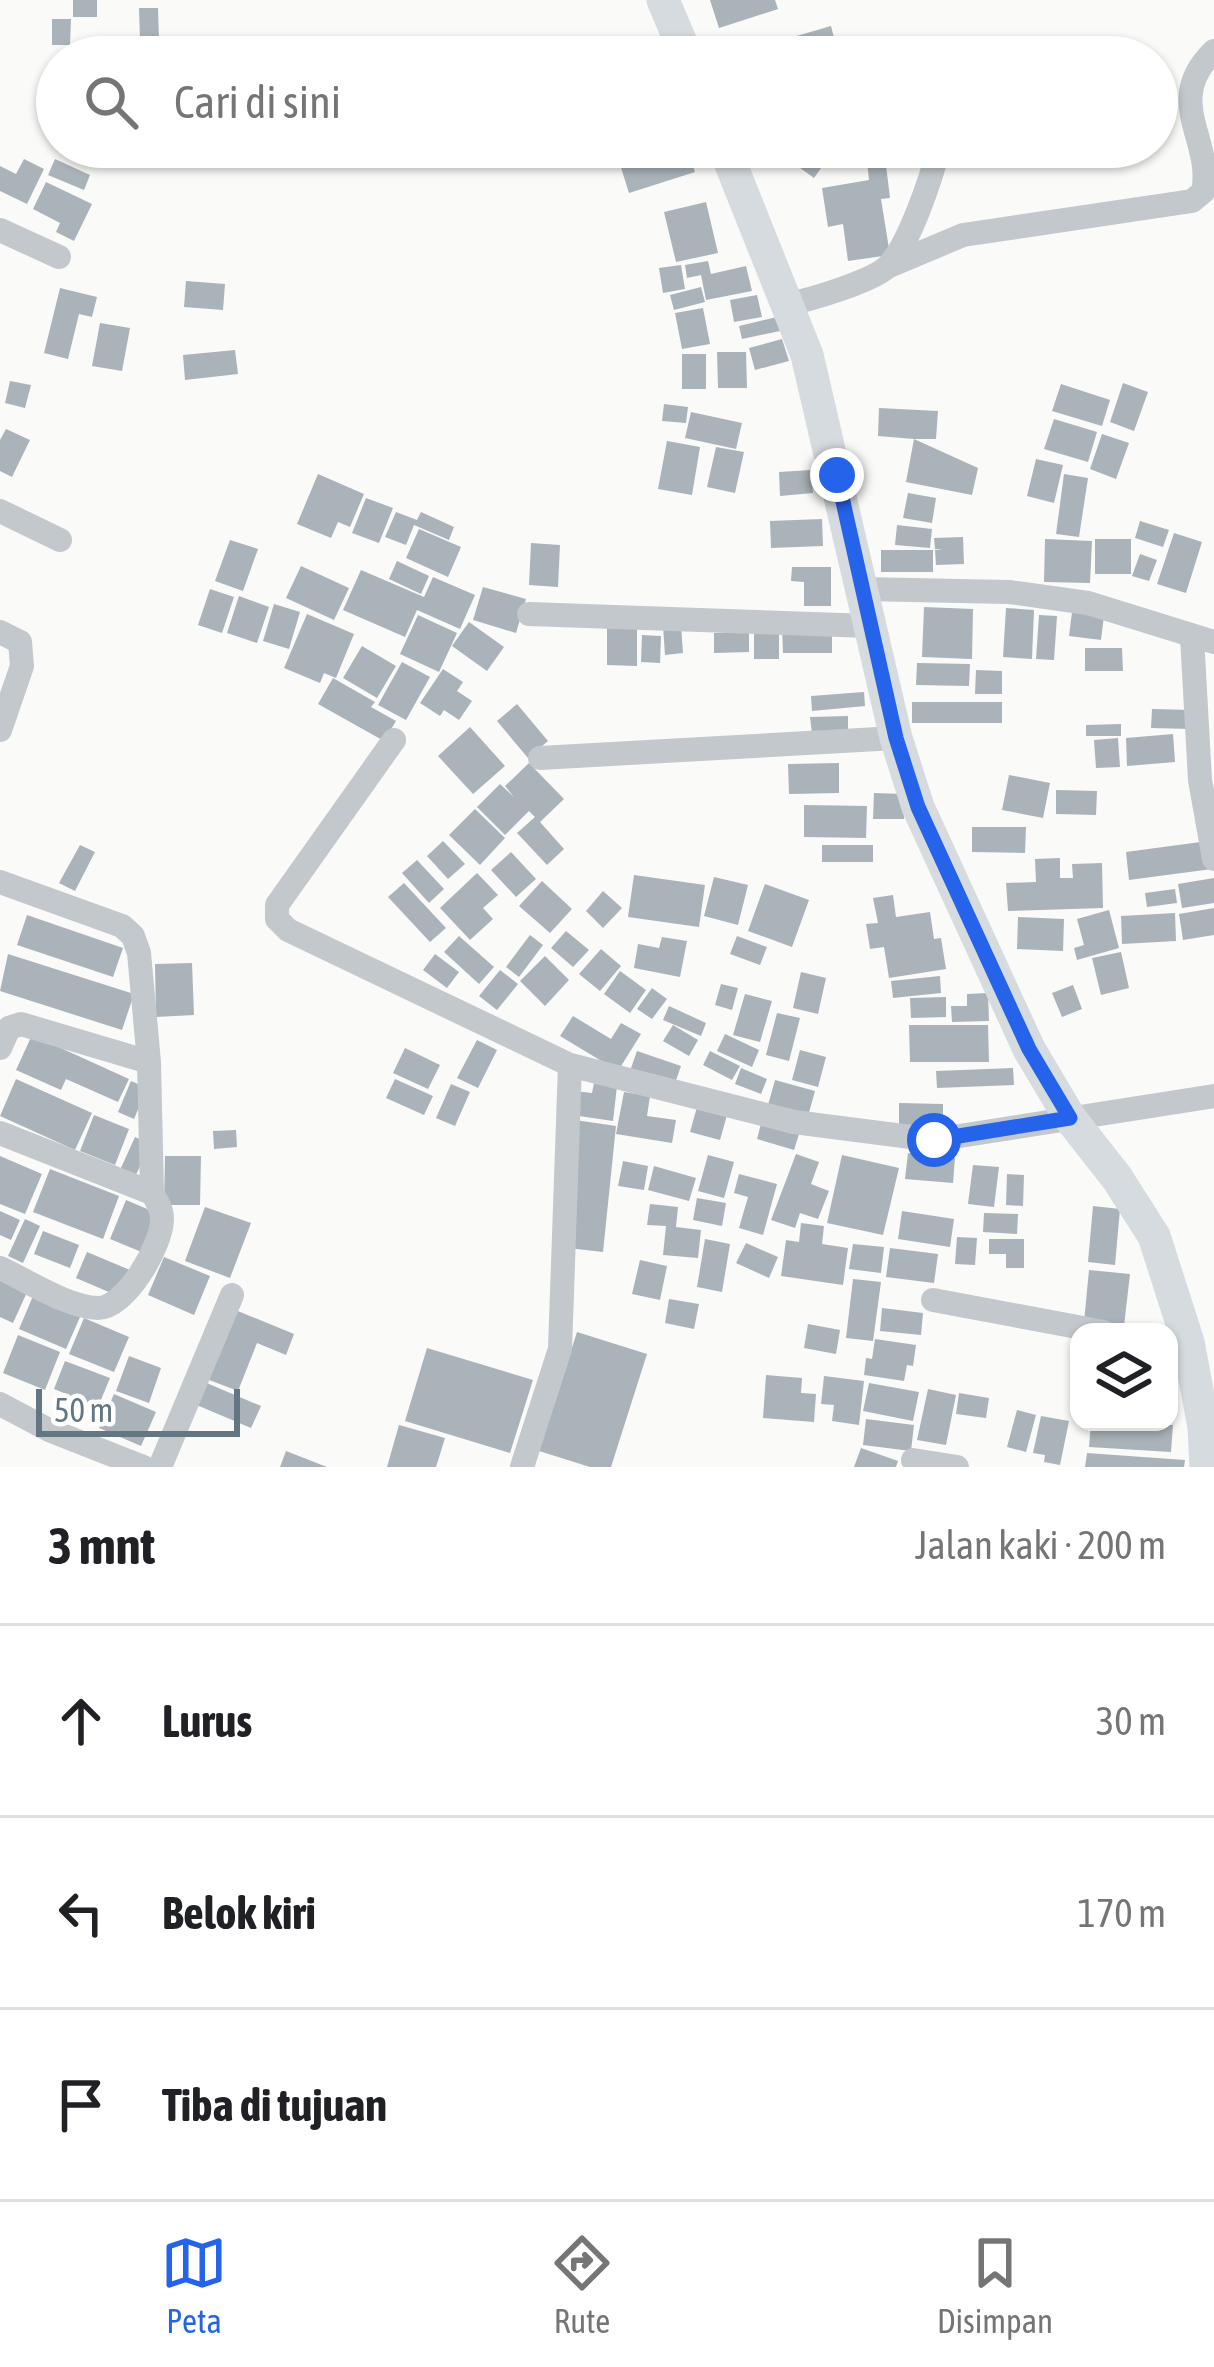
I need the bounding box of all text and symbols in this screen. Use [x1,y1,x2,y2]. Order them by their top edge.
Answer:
search box [36,36,1178,168]
icon: search [78,69,144,135]
text: Cari di sini [174,76,341,128]
route end [810,448,864,502]
route start [907,1113,961,1167]
map controls [1070,1323,1178,1431]
button: layers [1070,1323,1178,1431]
scale bar [36,1383,240,1436]
text: 50 m [54,1391,113,1429]
text: 3 mnt [48,1516,155,1575]
text: Jalan kaki · 200 m [915,1523,1166,1567]
icon: ahead [48,1688,114,1754]
text: Lurus [162,1695,252,1747]
text: 30 m [1096,1699,1166,1743]
icon: left [48,1880,114,1946]
text: Belok kiri [162,1887,316,1939]
text: 170 m [1078,1891,1166,1935]
icon: arrive [48,2072,114,2138]
text: Tiba di tujuan [162,2079,387,2131]
tab: Peta [161,2230,227,2340]
tab: Rute [549,2230,615,2340]
tab: Disimpan [937,2230,1053,2340]

